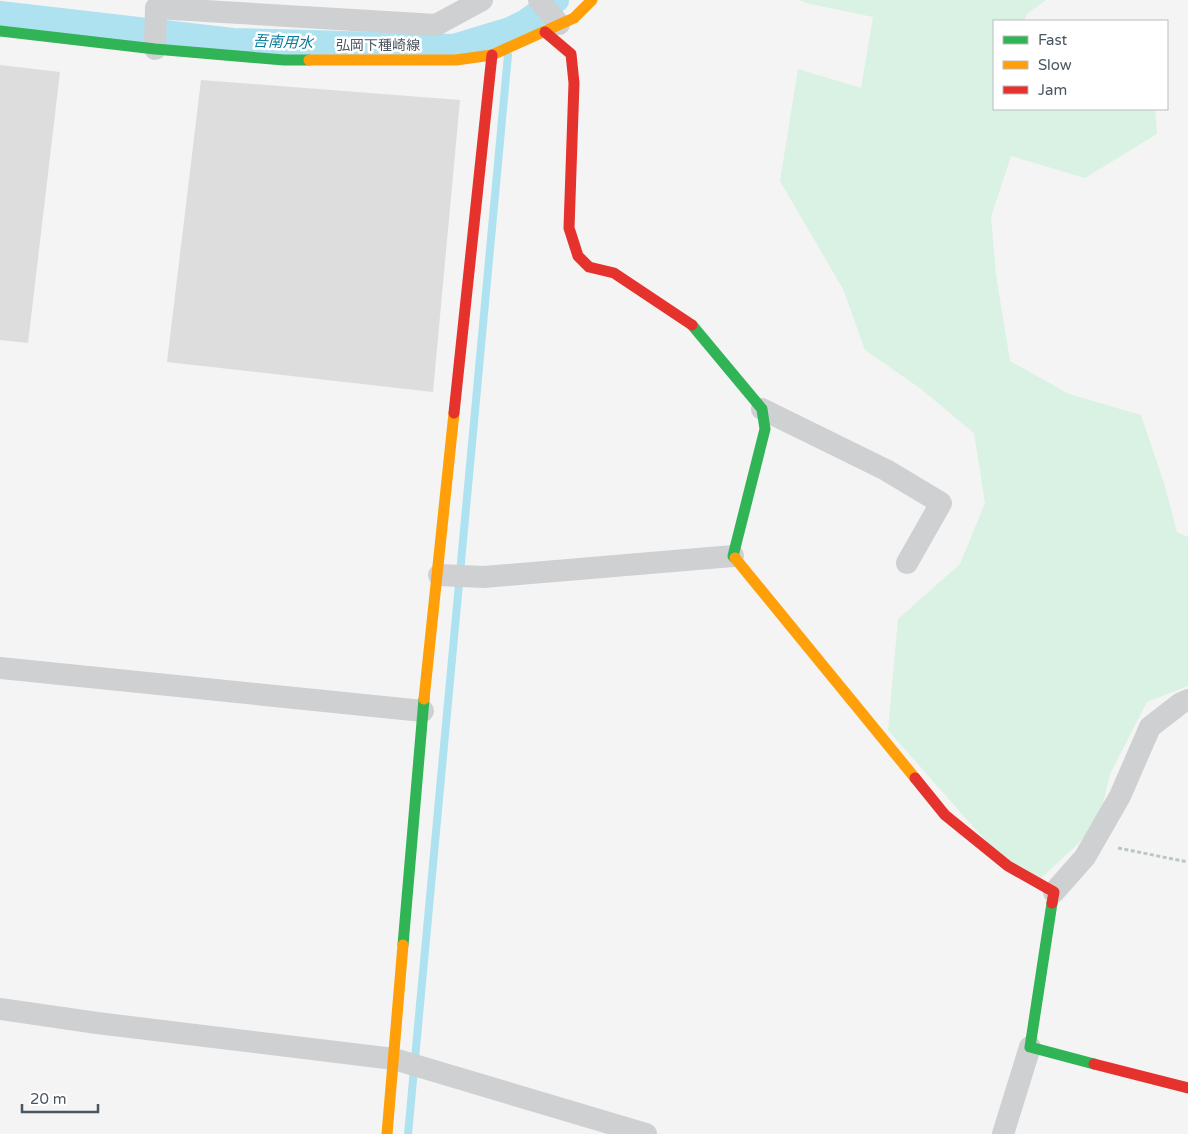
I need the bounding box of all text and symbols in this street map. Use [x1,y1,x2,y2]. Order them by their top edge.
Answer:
legend [993,20,1168,110]
text: Fast [1038,31,1068,49]
water label: 吾南用水 [253,32,315,52]
street label: 弘岡下種崎線 [336,37,420,54]
text: Slow [1038,56,1072,74]
text: Jam [1038,81,1067,99]
scale bar [22,1082,99,1114]
text: 20 m [30,1090,67,1108]

